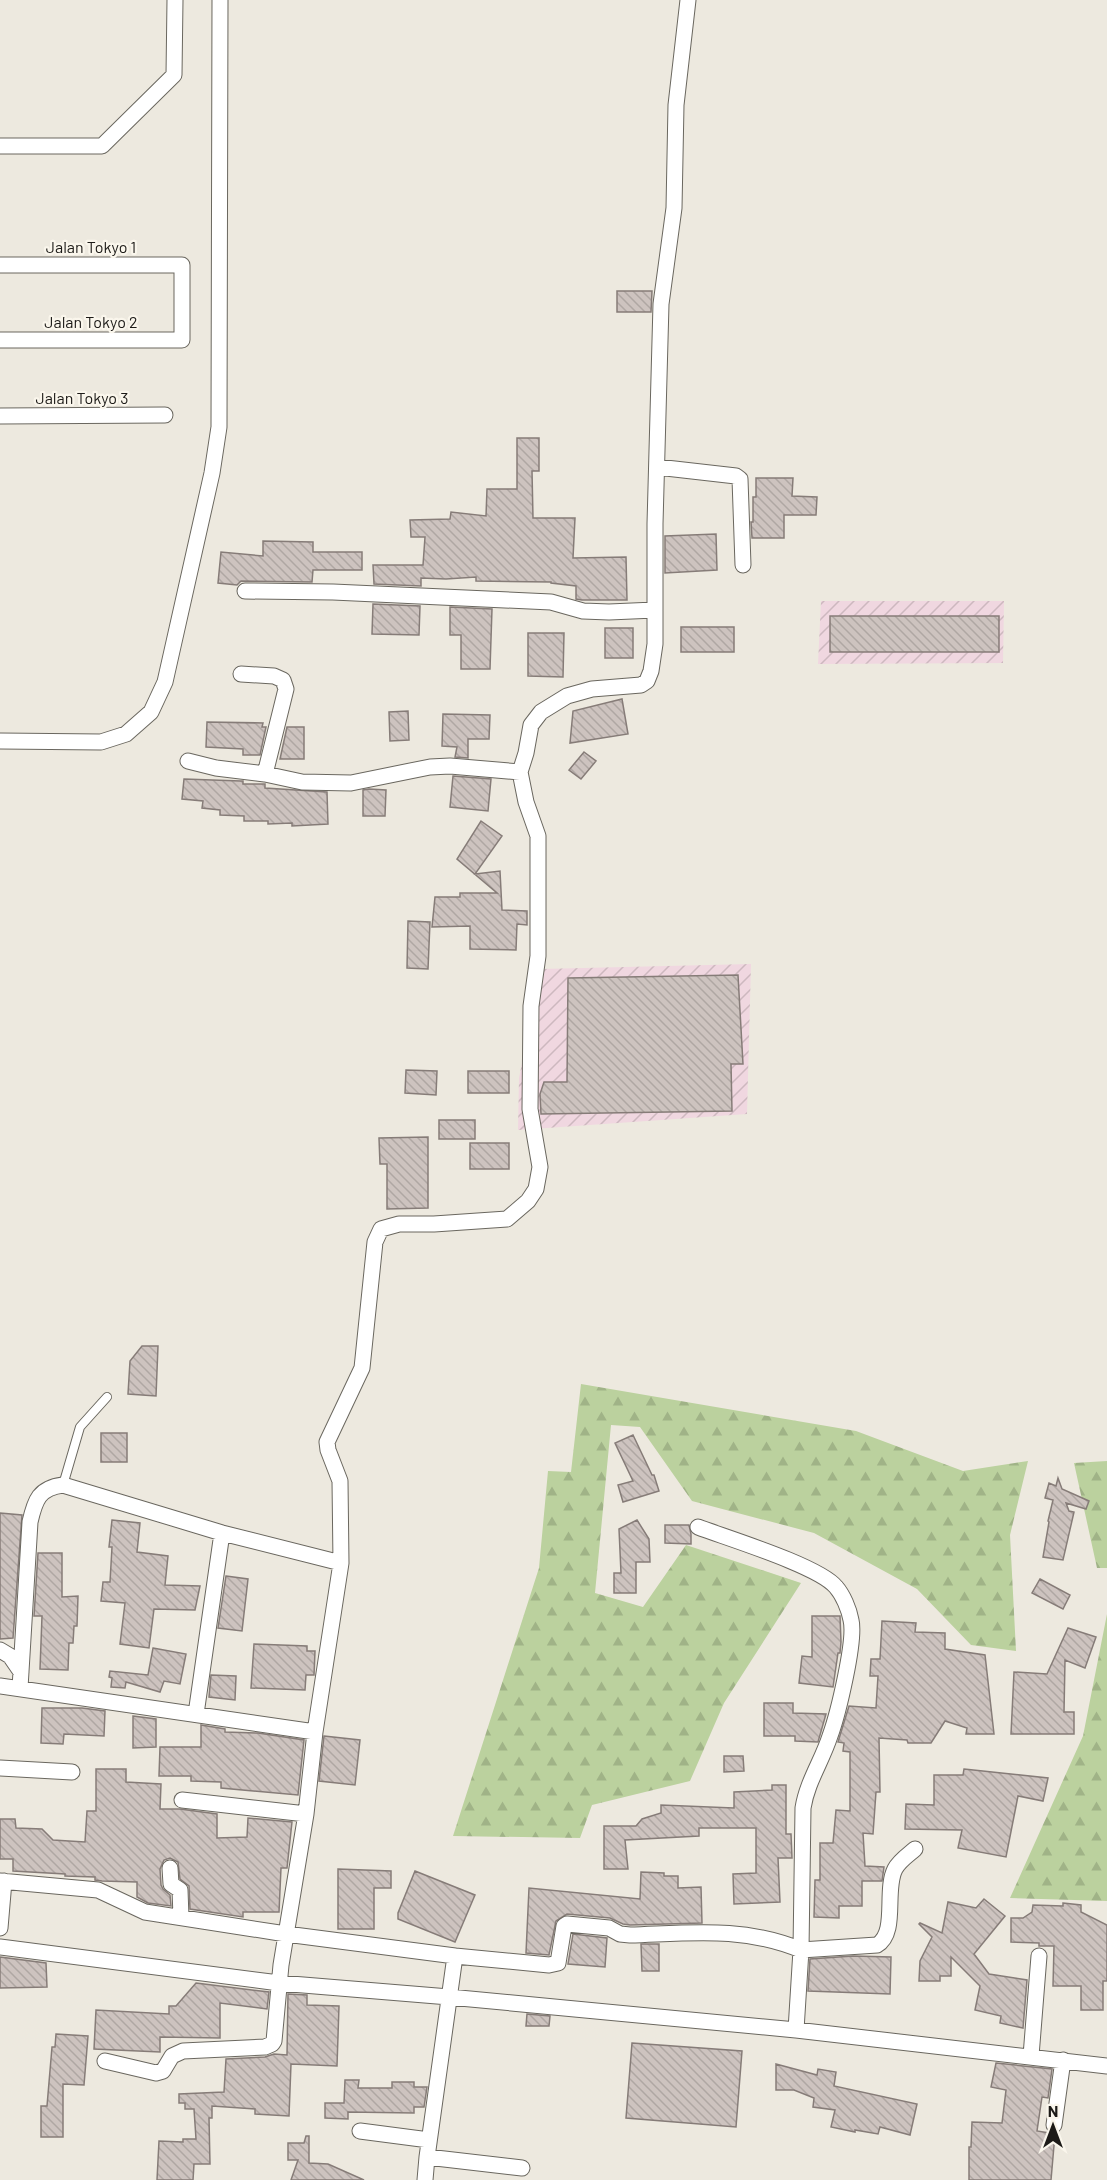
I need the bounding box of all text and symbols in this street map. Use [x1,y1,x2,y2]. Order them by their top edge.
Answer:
street label: Jalan Tokyo 1 [46,237,136,256]
street label: Jalan Tokyo 2 [44,312,138,331]
street label: Jalan Tokyo 3 [35,388,129,407]
north arrow [1023,2096,1083,2156]
text: N [1048,2101,1058,2120]

